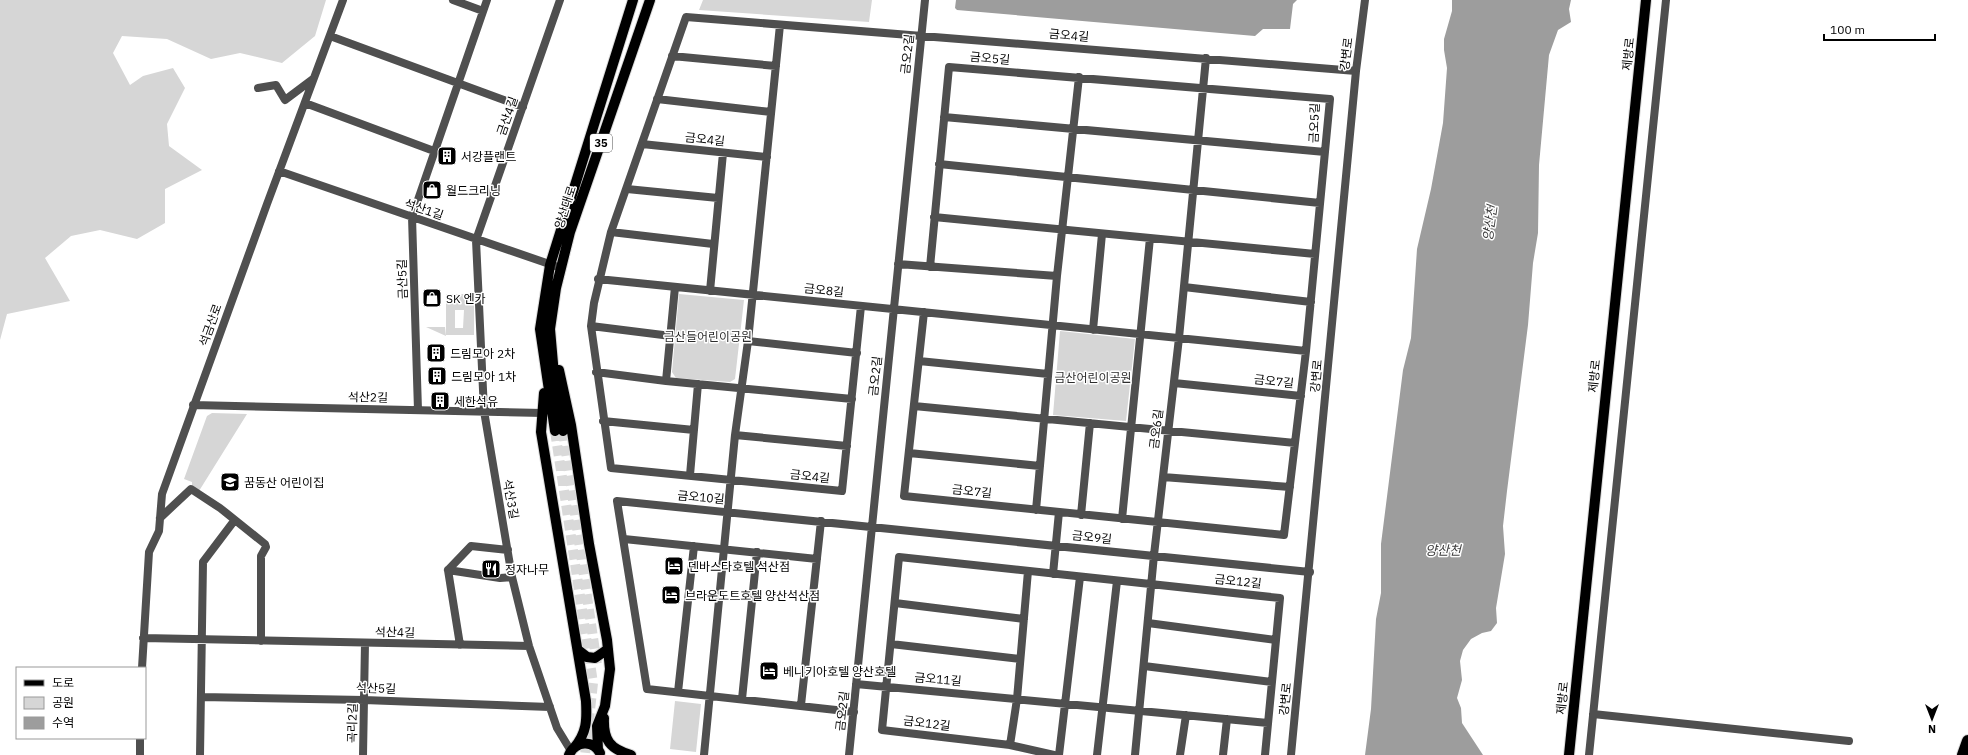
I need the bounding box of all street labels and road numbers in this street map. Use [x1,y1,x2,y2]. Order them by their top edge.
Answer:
street label: 금오4길 [1048,26,1090,44]
street label: 금오2길 [897,33,917,75]
street label: 강변로 [1337,37,1355,71]
street label: 제방로 [1619,37,1637,71]
street label: 금오5길 [969,49,1011,67]
street label: 금산4길 [493,94,521,138]
street label: 금오5길 [1306,103,1322,143]
street label: 금오4길 [684,129,726,149]
road number: 35 [590,134,612,152]
street label: 양산대로 [551,184,579,230]
street label: 석산1길 [402,195,446,223]
street label: 금산5길 [394,259,410,299]
street label: 금오8길 [803,280,845,300]
street label: 석금산로 [195,302,225,348]
street label: 금오2길 [865,355,885,397]
street label: 강변로 [1307,359,1325,393]
street label: 제방로 [1585,359,1603,393]
street label: 금오7길 [1253,371,1295,391]
street label: 석산2길 [348,389,388,405]
street label: 금오6길 [1146,408,1166,450]
street label: 금오4길 [789,466,831,486]
street label: 석산3길 [500,478,522,520]
street label: 금오7길 [951,481,993,501]
street label: 금오10길 [677,487,725,507]
street label: 금오9길 [1071,527,1113,547]
street label: 금오12길 [1214,571,1262,591]
street label: 석산4길 [375,624,415,640]
street label: 금오11길 [914,669,962,689]
street label: 석산5길 [356,680,396,696]
street label: 제방로 [1553,681,1571,715]
street label: 강변로 [1276,682,1294,716]
street label: 금오2길 [832,690,852,732]
street label: 곡리2길 [344,703,360,743]
street label: 금오12길 [902,713,952,733]

